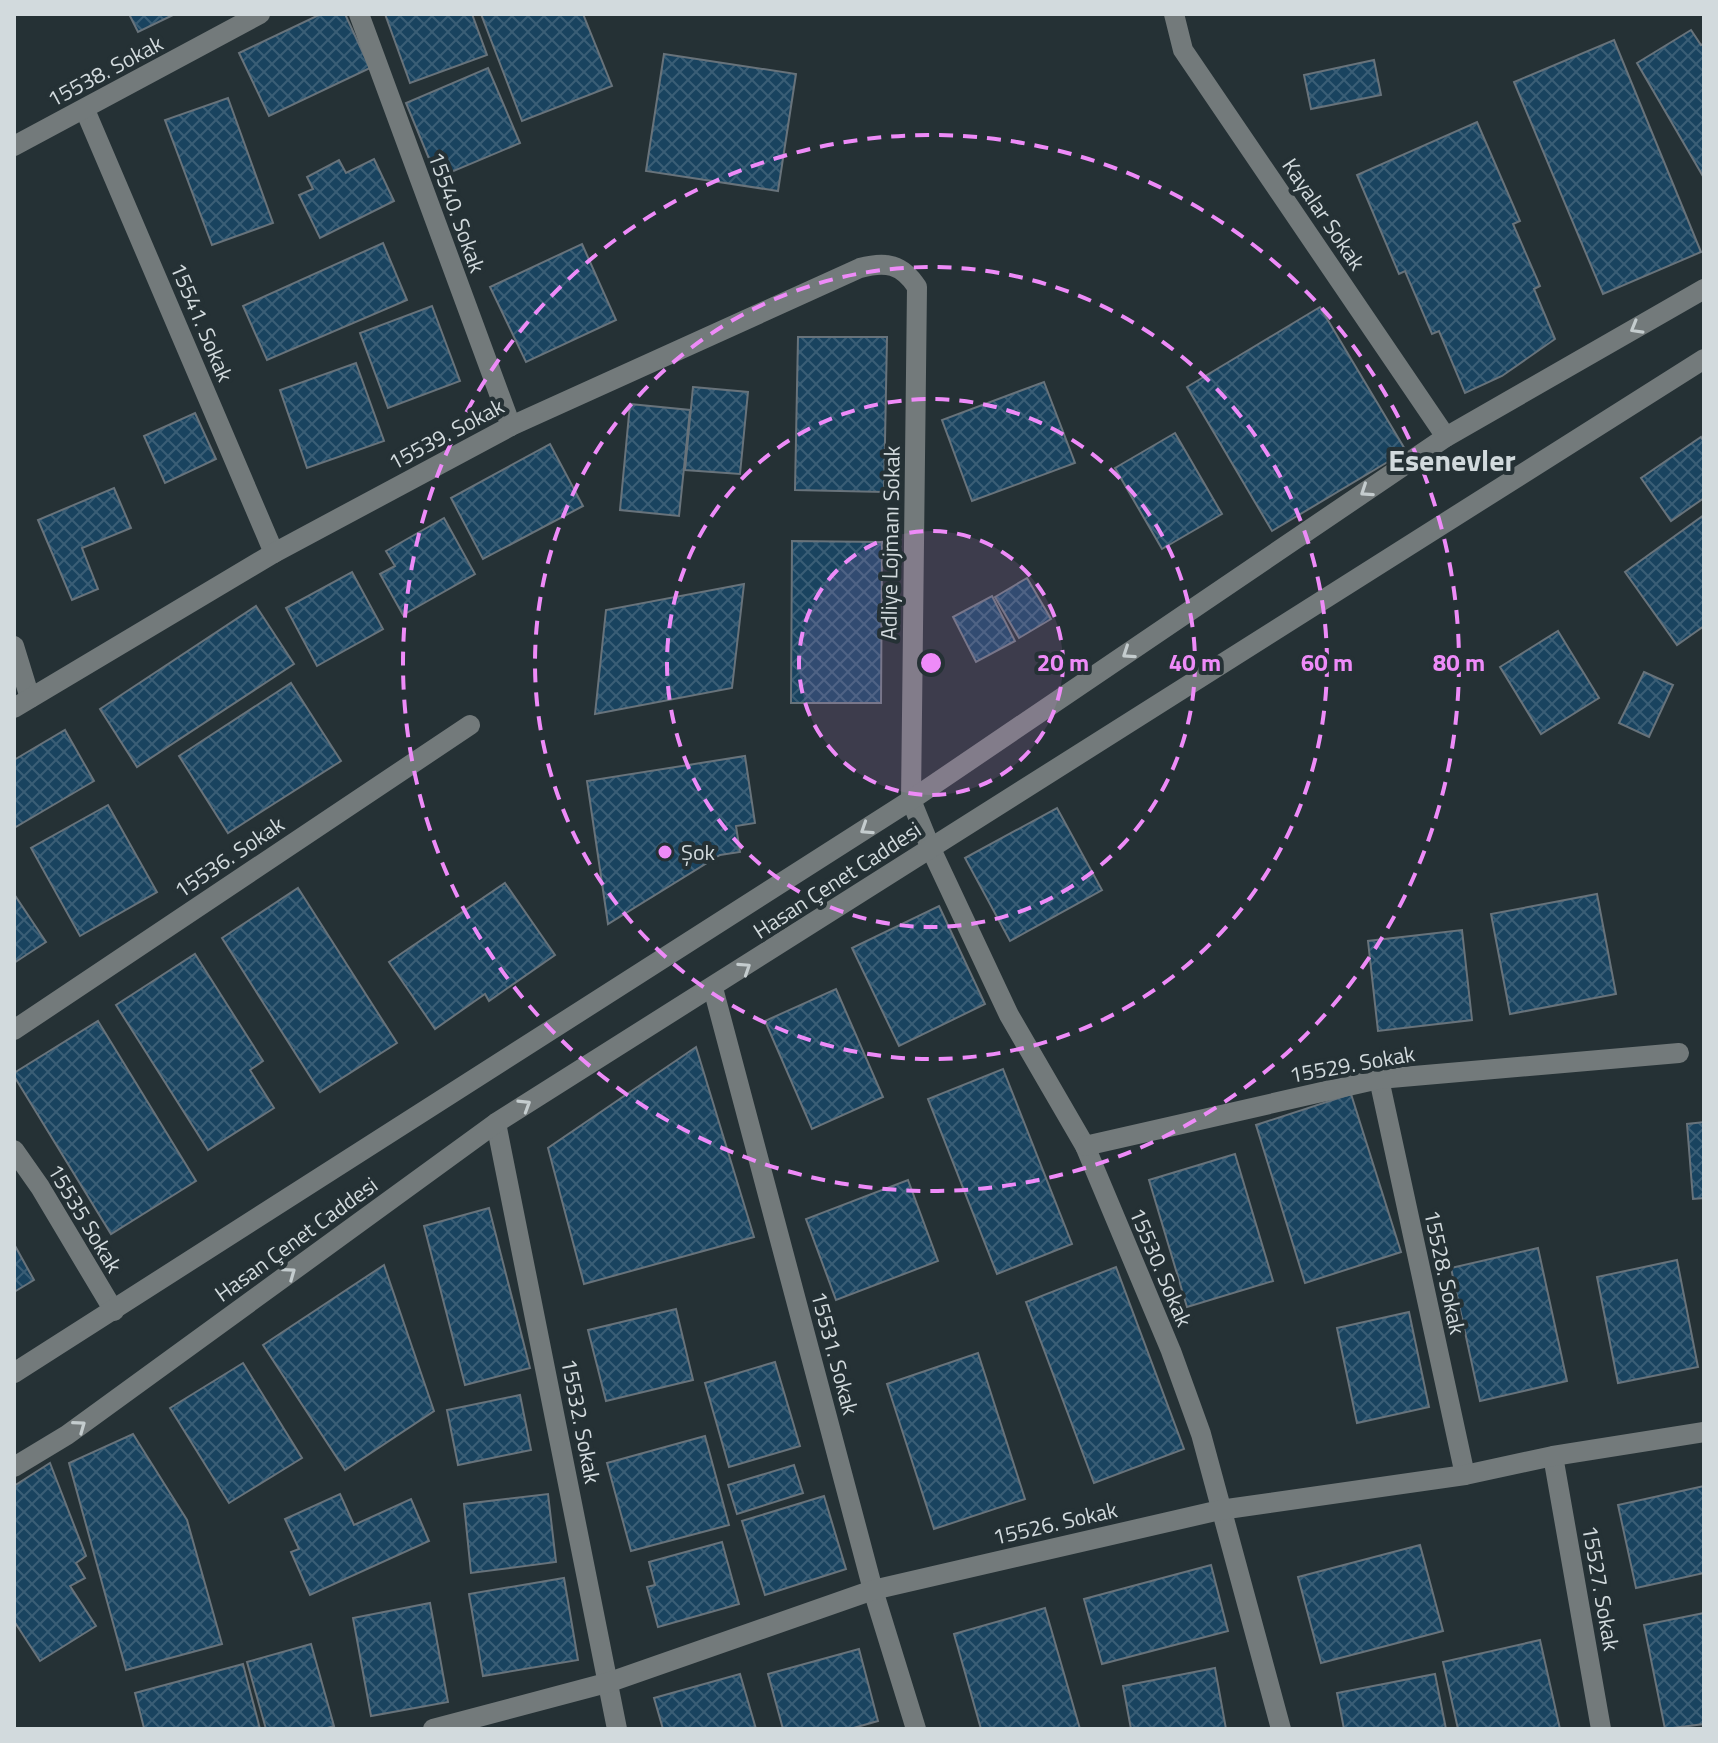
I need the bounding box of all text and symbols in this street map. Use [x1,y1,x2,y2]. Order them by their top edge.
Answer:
street label: 15538. Sokak [41,26,169,116]
street label: 15540. Sokak [419,147,495,278]
street label: Kayalar Sokak [1274,151,1374,277]
street label: 15541. Sokak [162,257,243,387]
one-way arrow [1630,318,1645,334]
street label: 15539. Sokak [382,389,510,479]
district label: Esenevler [1388,437,1516,483]
street label: Adliye Lojmanı Sokak [871,445,909,640]
one-way arrow [1361,481,1375,496]
one-way arrow [1122,643,1136,658]
text: 20 m [1037,644,1089,680]
text: 40 m [1169,644,1221,680]
text: 60 m [1301,644,1353,680]
text: 80 m [1433,644,1485,680]
centre of rings [917,649,945,677]
street label: 15536. Sokak [167,807,291,907]
street label: Hasan Çenet Caddesi [746,813,928,947]
one-way arrow [860,820,874,835]
place label: Şok [681,835,716,869]
marker: Şok [656,843,674,861]
one-way arrow [736,962,751,977]
street label: 15529. Sokak [1287,1036,1418,1092]
one-way arrow [516,1100,530,1115]
street label: 15535 Sokak [39,1157,131,1279]
street label: Hasan Çenet Caddesi [207,1168,385,1310]
street label: 15530. Sokak [1121,1202,1202,1332]
street label: 15528. Sokak [1415,1206,1475,1338]
one-way arrow [282,1268,296,1282]
street label: 15531. Sokak [802,1287,868,1419]
street label: 15532. Sokak [552,1356,610,1487]
one-way arrow [71,1421,86,1435]
street label: 15526. Sokak [989,1492,1121,1554]
street label: 15527. Sokak [1573,1523,1629,1654]

